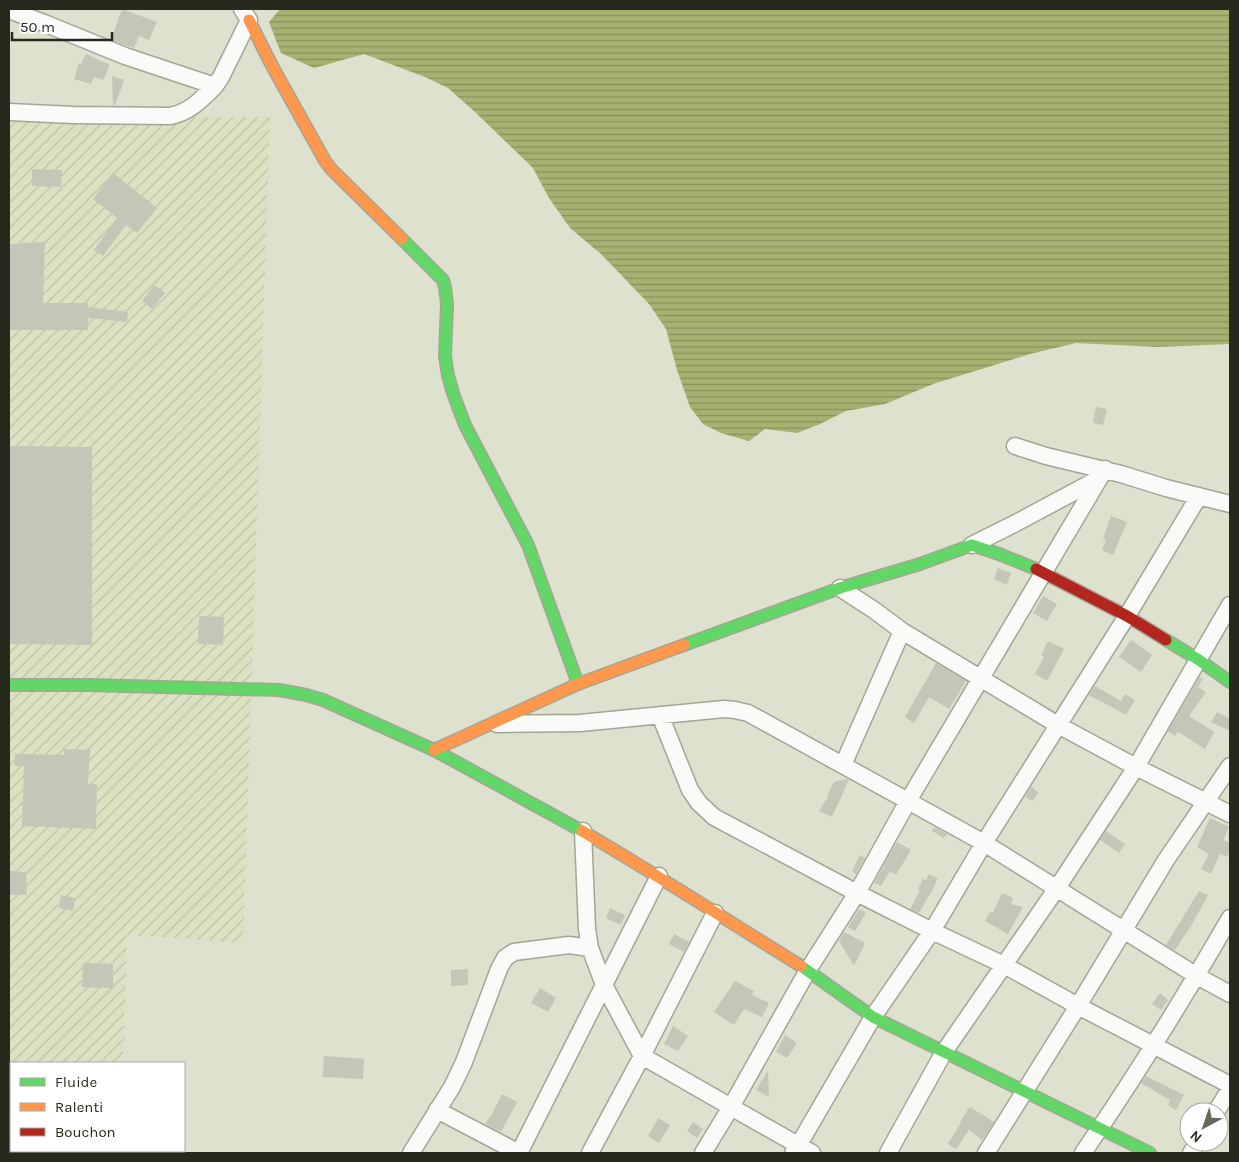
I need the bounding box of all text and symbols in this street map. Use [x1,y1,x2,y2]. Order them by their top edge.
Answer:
scale bar [12,10,112,42]
text: 50 m [20,18,55,36]
legend [10,1062,185,1152]
text: Fluide [55,1073,97,1091]
text: Ralenti [55,1098,104,1116]
north arrow [1179,1102,1229,1152]
text: Bouchon [55,1123,116,1141]
text: N [1187,1127,1205,1146]

